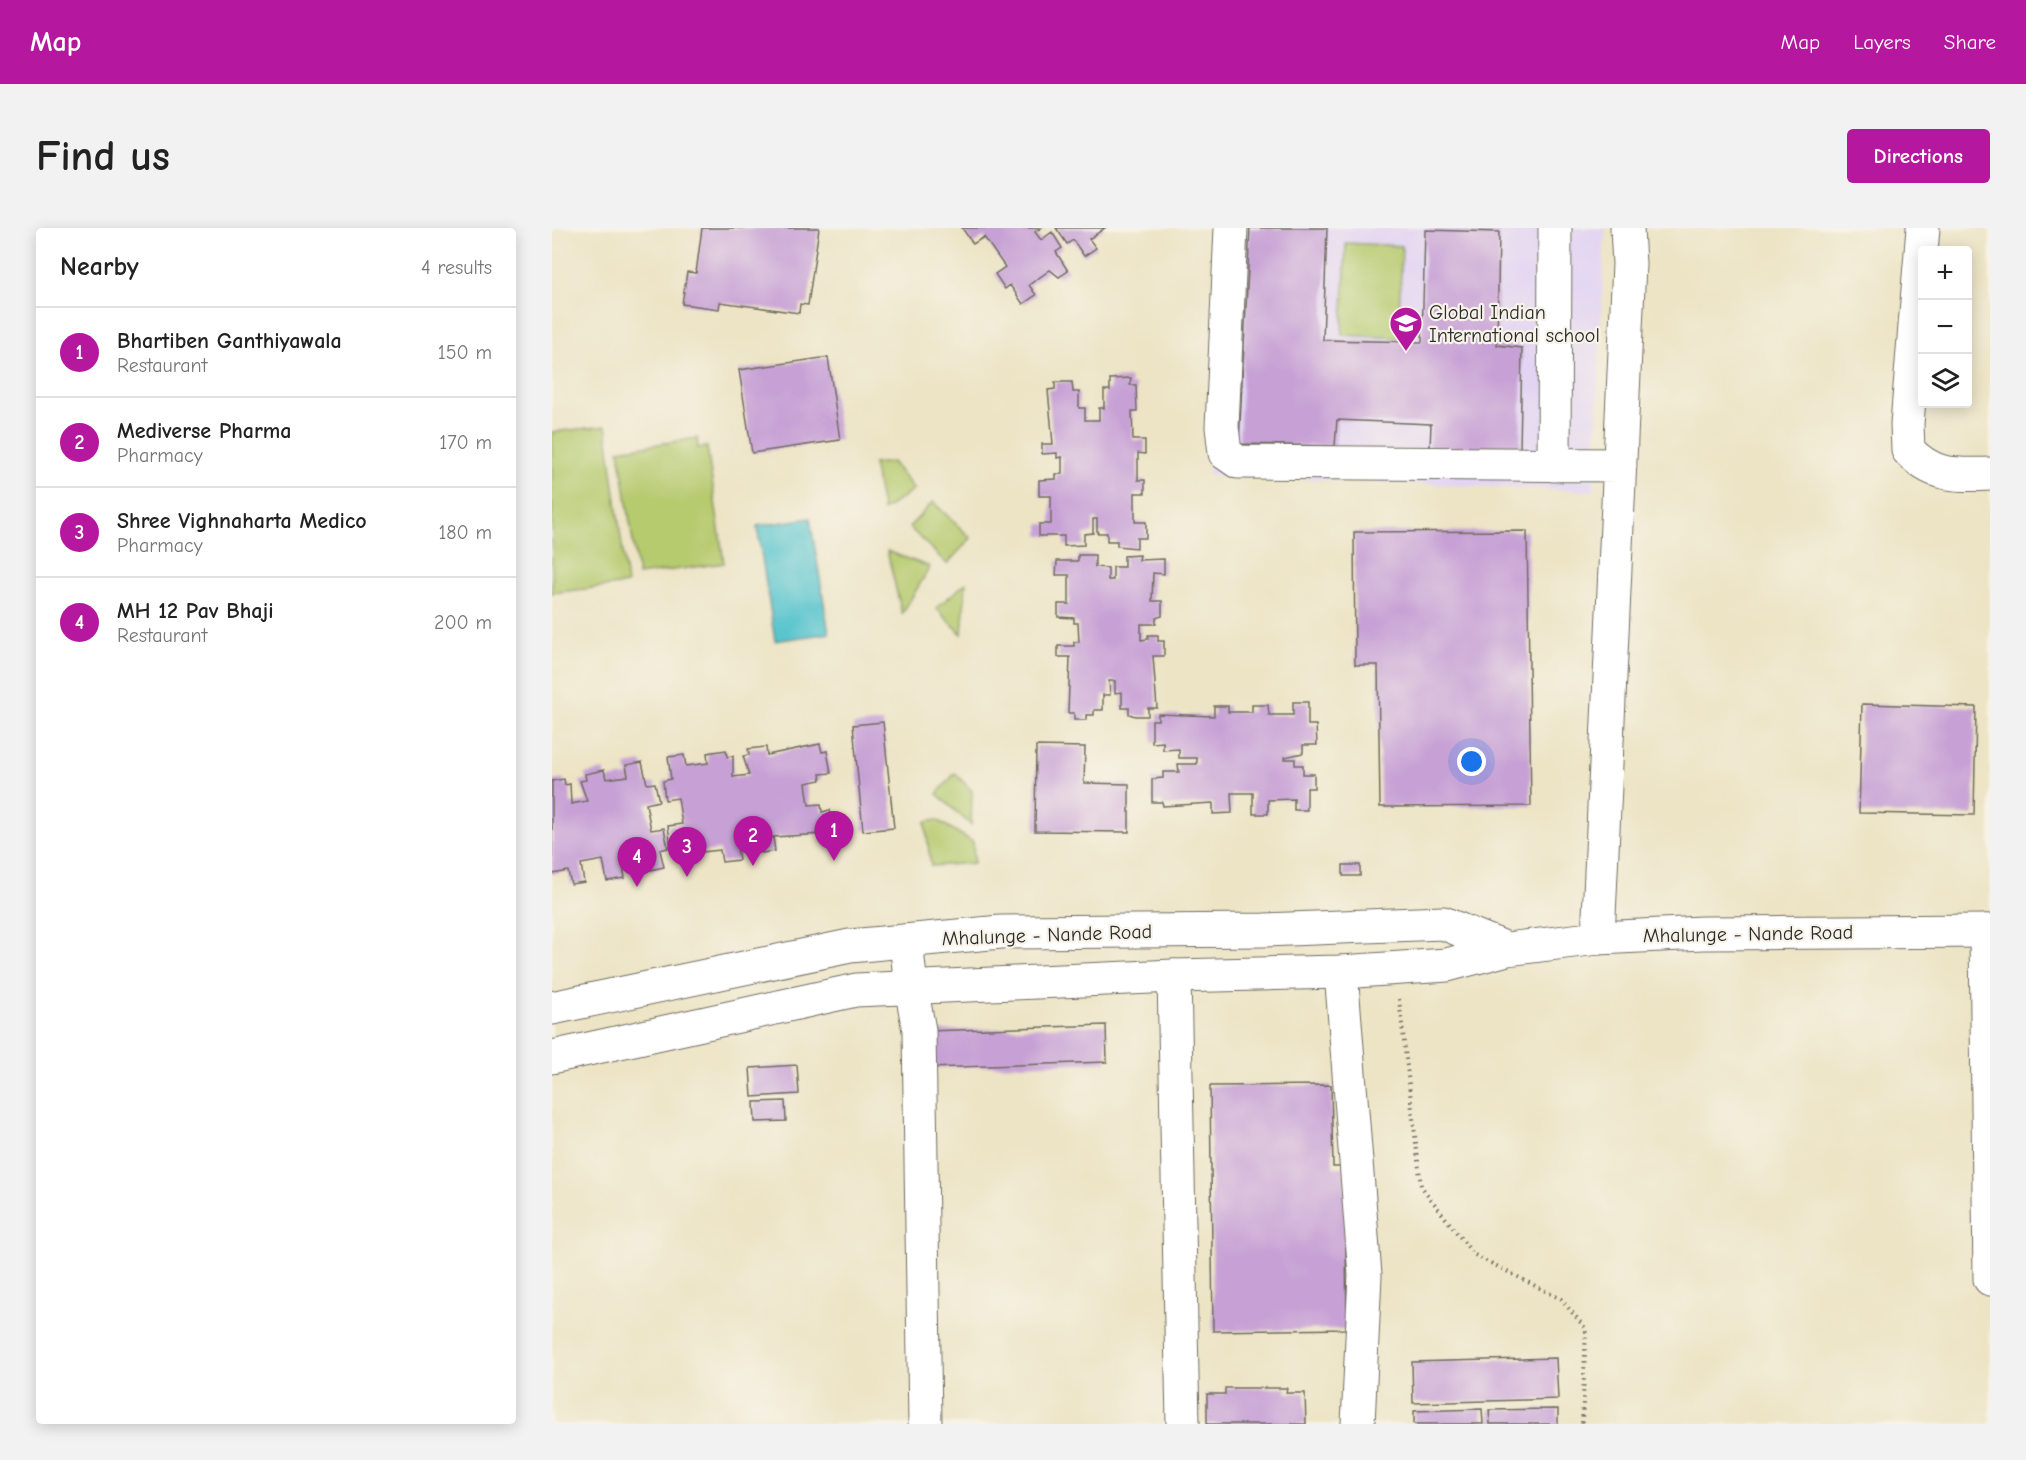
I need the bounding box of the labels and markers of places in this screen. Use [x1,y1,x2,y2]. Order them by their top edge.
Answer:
place label: Global Indian International school [1429,301,1600,347]
school or university icon: Global Indian International school [1388,305,1424,352]
pin: 1 [814,812,854,861]
pin: 2 [734,816,772,866]
pin: 3 [668,828,706,877]
pin: 4 [618,838,656,887]

